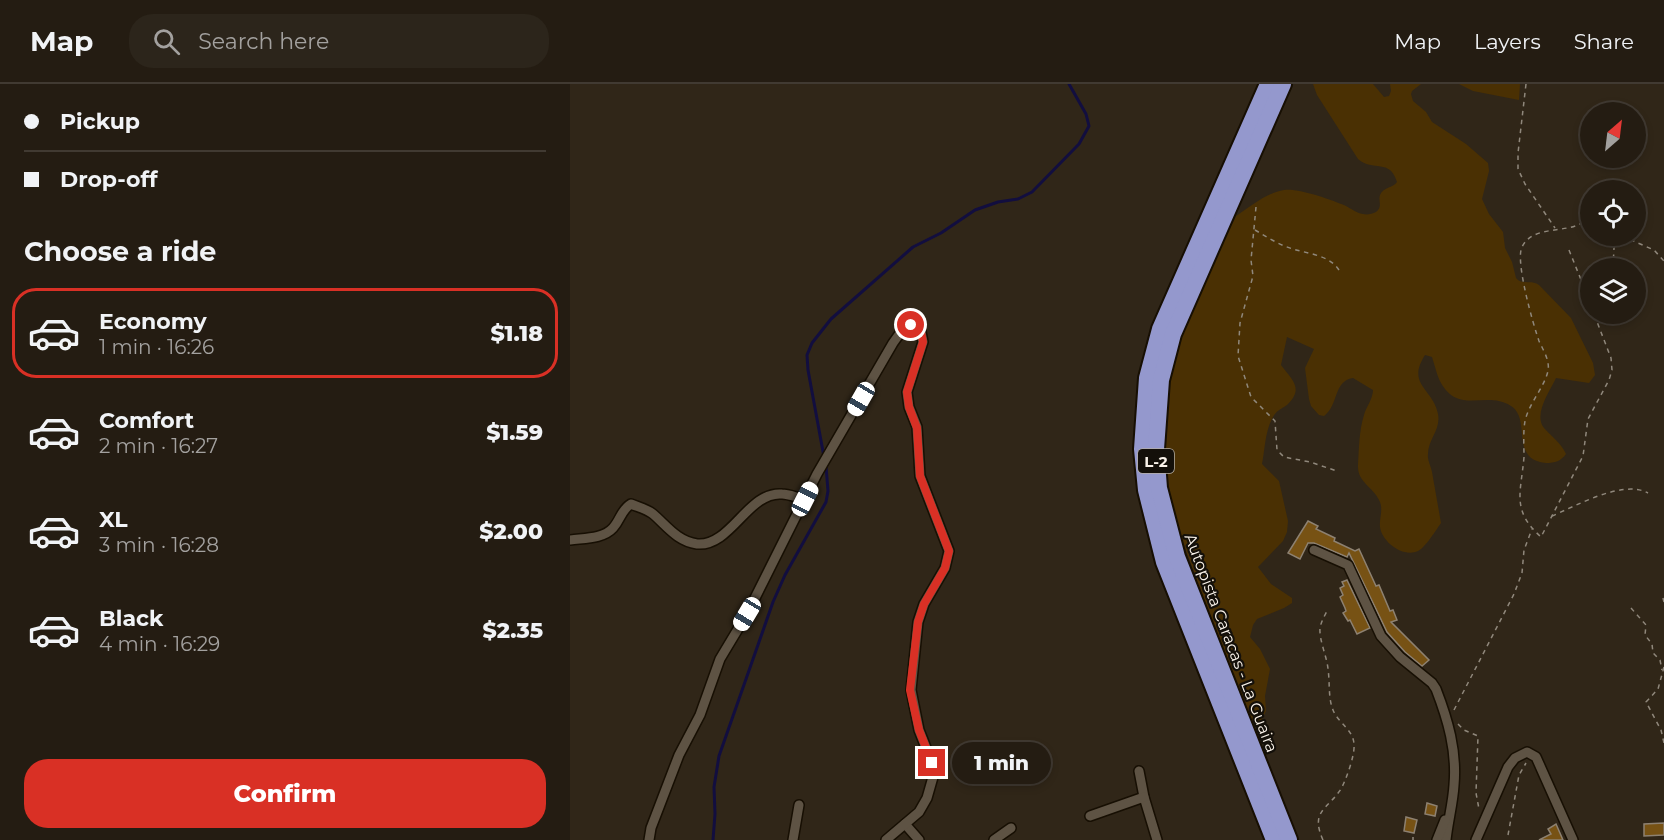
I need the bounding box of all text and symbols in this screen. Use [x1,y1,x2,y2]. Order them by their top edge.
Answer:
search box [129,14,549,68]
text: Map [30,24,93,58]
icon: search [150,25,183,58]
text: Search here [198,28,329,55]
text: Map [1394,29,1441,54]
text: Layers [1474,29,1541,54]
text: Share [1574,29,1634,54]
north arrow [1580,102,1646,168]
map controls [1580,102,1646,324]
text: Pickup [60,108,140,135]
text: Drop-off [60,166,158,193]
button: locate [1580,180,1646,246]
text: Choose a ride [24,235,216,268]
button: layers [1580,258,1646,324]
icon: car [27,306,81,360]
text: Economy [99,308,207,335]
route start [897,311,924,338]
text: $1.18 [491,320,543,347]
text: 1 min · 16:26 [99,335,214,359]
car [844,379,878,419]
icon: car [27,405,81,459]
text: Comfort [99,407,194,434]
text: $1.59 [486,419,543,446]
text: 2 min · 16:27 [99,434,218,458]
road number: L-2 [1138,449,1174,473]
car [789,479,821,519]
icon: car [27,504,81,558]
text: XL [99,506,128,533]
text: $2.00 [479,518,543,545]
street label: Autopista Caracas - La Guaira [1180,531,1282,755]
text: 3 min · 16:28 [99,533,219,557]
car [730,594,764,634]
icon: car [27,603,81,657]
text: Black [99,605,163,632]
text: $2.35 [483,617,543,644]
text: 4 min · 16:29 [99,632,220,656]
callout: 1 min [953,742,1052,784]
route end [918,749,945,776]
text: 1 min [974,751,1029,775]
button: Confirm [24,759,546,828]

